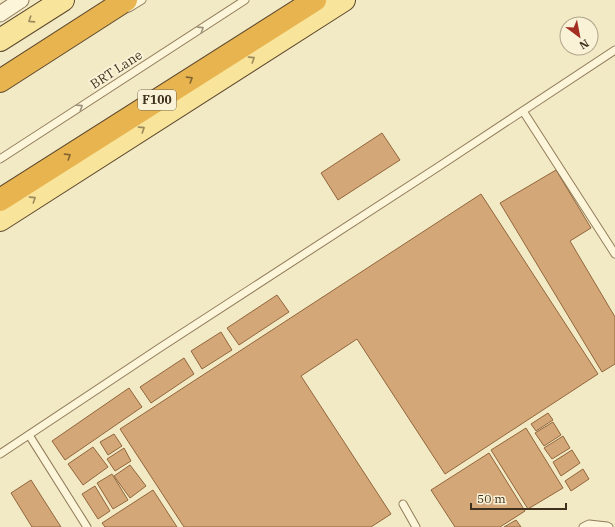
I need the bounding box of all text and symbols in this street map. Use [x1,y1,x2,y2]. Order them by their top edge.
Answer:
one-way arrow [28,15,35,23]
north arrow [559,16,599,56]
one-way arrow [196,27,203,34]
text: N [577,36,592,53]
street label: BRT Lane [87,46,146,93]
one-way arrow [248,56,255,64]
one-way arrow [186,76,193,84]
road number: F100 [138,90,176,110]
one-way arrow [76,104,83,112]
one-way arrow [138,126,145,134]
one-way arrow [64,154,71,161]
one-way arrow [29,196,36,204]
scale bar [471,485,566,511]
text: 50 m [477,491,506,506]

